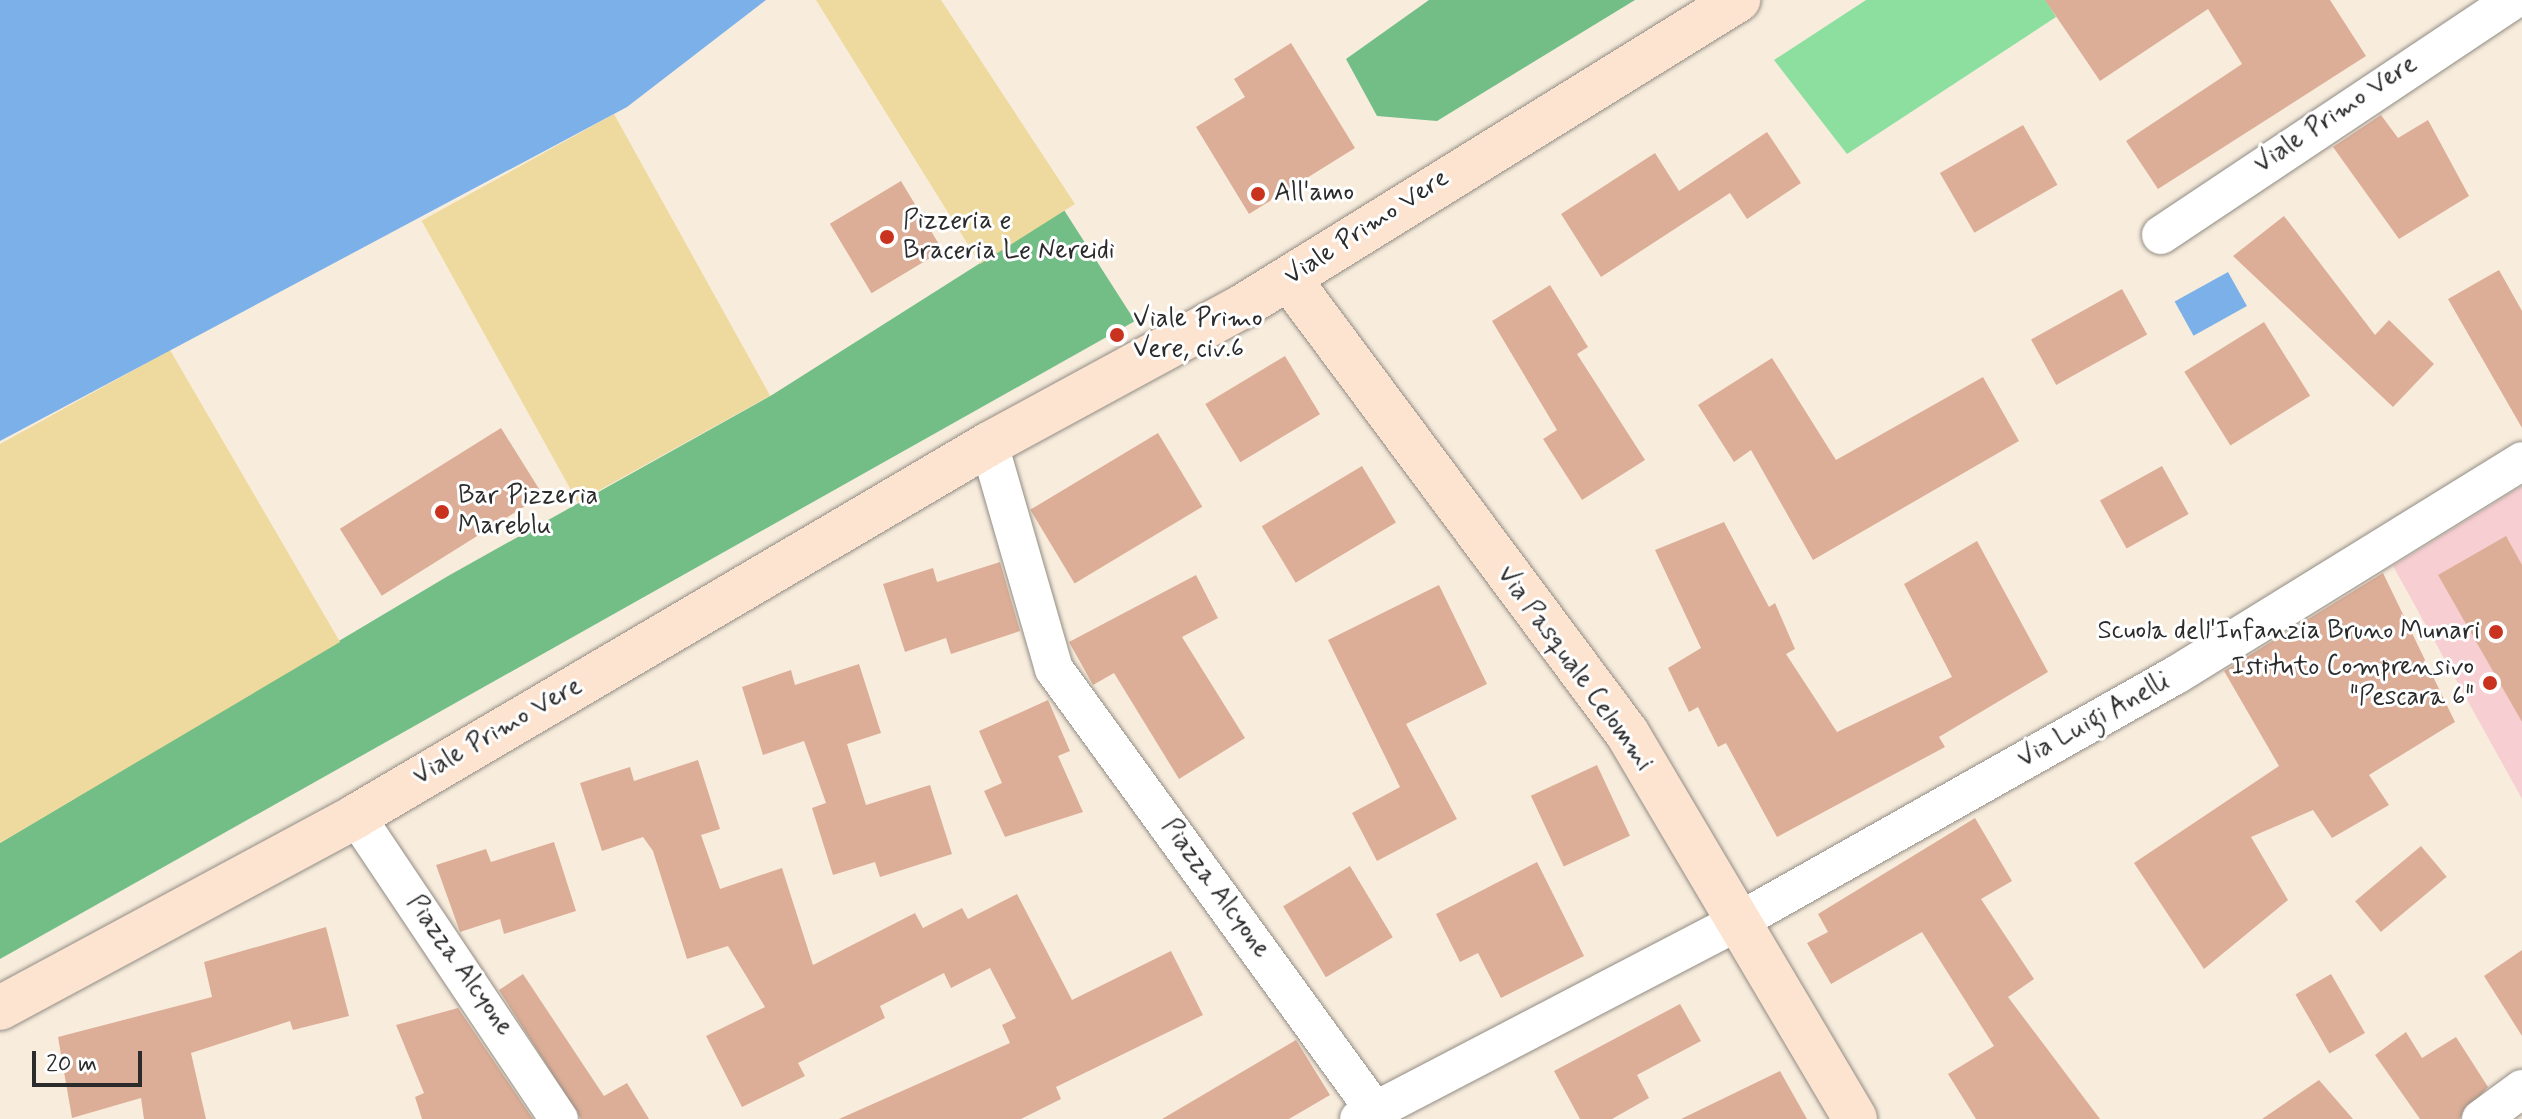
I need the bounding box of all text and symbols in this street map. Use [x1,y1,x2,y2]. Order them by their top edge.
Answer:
street label: Viale Primo Vere [2249,49,2423,181]
street label: Viale Primo Vere [1279,163,1455,293]
place label: All'amo [1274,178,1354,210]
marker: All'amo [1249,185,1267,203]
place label: Pizzeria e Braceria Le Nereidi [903,206,1114,268]
marker: Pizzeria e Braceria Le Nereidi [878,228,896,246]
place label: Viale Primo Vere, civ.6 [1133,304,1265,366]
marker: Viale Primo Vere, civ.6 [1108,326,1126,344]
place label: Bar Pizzeria Mareblu [458,481,595,542]
marker: Bar Pizzeria Mareblu [433,503,451,521]
street label: Via Pasquale Celommi [1488,558,1660,780]
place label: Scuola dell'Infanzia Bruno Munari [2094,616,2480,648]
marker: Scuola dell'Infanzia Bruno Munari [2487,623,2505,641]
place label: Istituto Comprensivo "Pescara 6" [2238,652,2474,714]
street label: Via Luigi Anelli [2014,667,2174,775]
street label: Viale Primo Vere [408,671,588,793]
marker: Istituto Comprensivo "Pescara 6" [2481,674,2499,692]
street label: Piazza Alcyone [1154,813,1276,965]
street label: Piazza Alcyone [399,889,519,1043]
scale bar [36,1035,146,1085]
text: 20 m [46,1049,97,1080]

